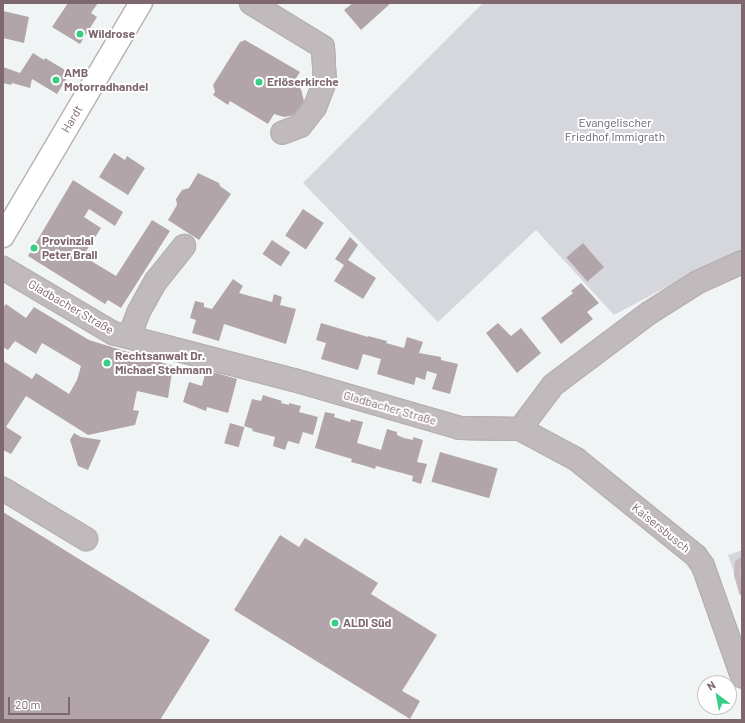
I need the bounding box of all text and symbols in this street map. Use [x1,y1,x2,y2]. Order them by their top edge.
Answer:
place label: Wildrose [88,27,135,41]
marker: Wildrose [75,29,85,39]
place label: AMB Motorradhandel [64,66,148,94]
marker: AMB Motorradhandel [51,75,61,85]
place label: Erlöserkirche [267,75,339,89]
marker: Erlöserkirche [254,77,264,87]
street label: Hardt [58,103,86,135]
park label: Evangelischer Friedhof Immigrath [565,116,665,144]
place label: Provinzial Peter Brall [42,234,97,262]
marker: Provinzial Peter Brall [29,243,39,253]
street label: Gladbacher Straße [26,277,116,337]
place label: Rechtsanwalt Dr. Michael Stehmann [115,349,212,377]
marker: Rechtsanwalt Dr. Michael Stehmann [102,358,112,368]
street label: Gladbacher Straße [342,388,438,428]
street label: Kaisersbusch [629,500,693,556]
place label: ALDI Süd [343,616,391,630]
marker: ALDI Süd [330,618,340,628]
north arrow [697,675,737,715]
text: N [704,678,717,693]
scale bar [10,689,72,715]
text: 20 m [15,697,41,711]

